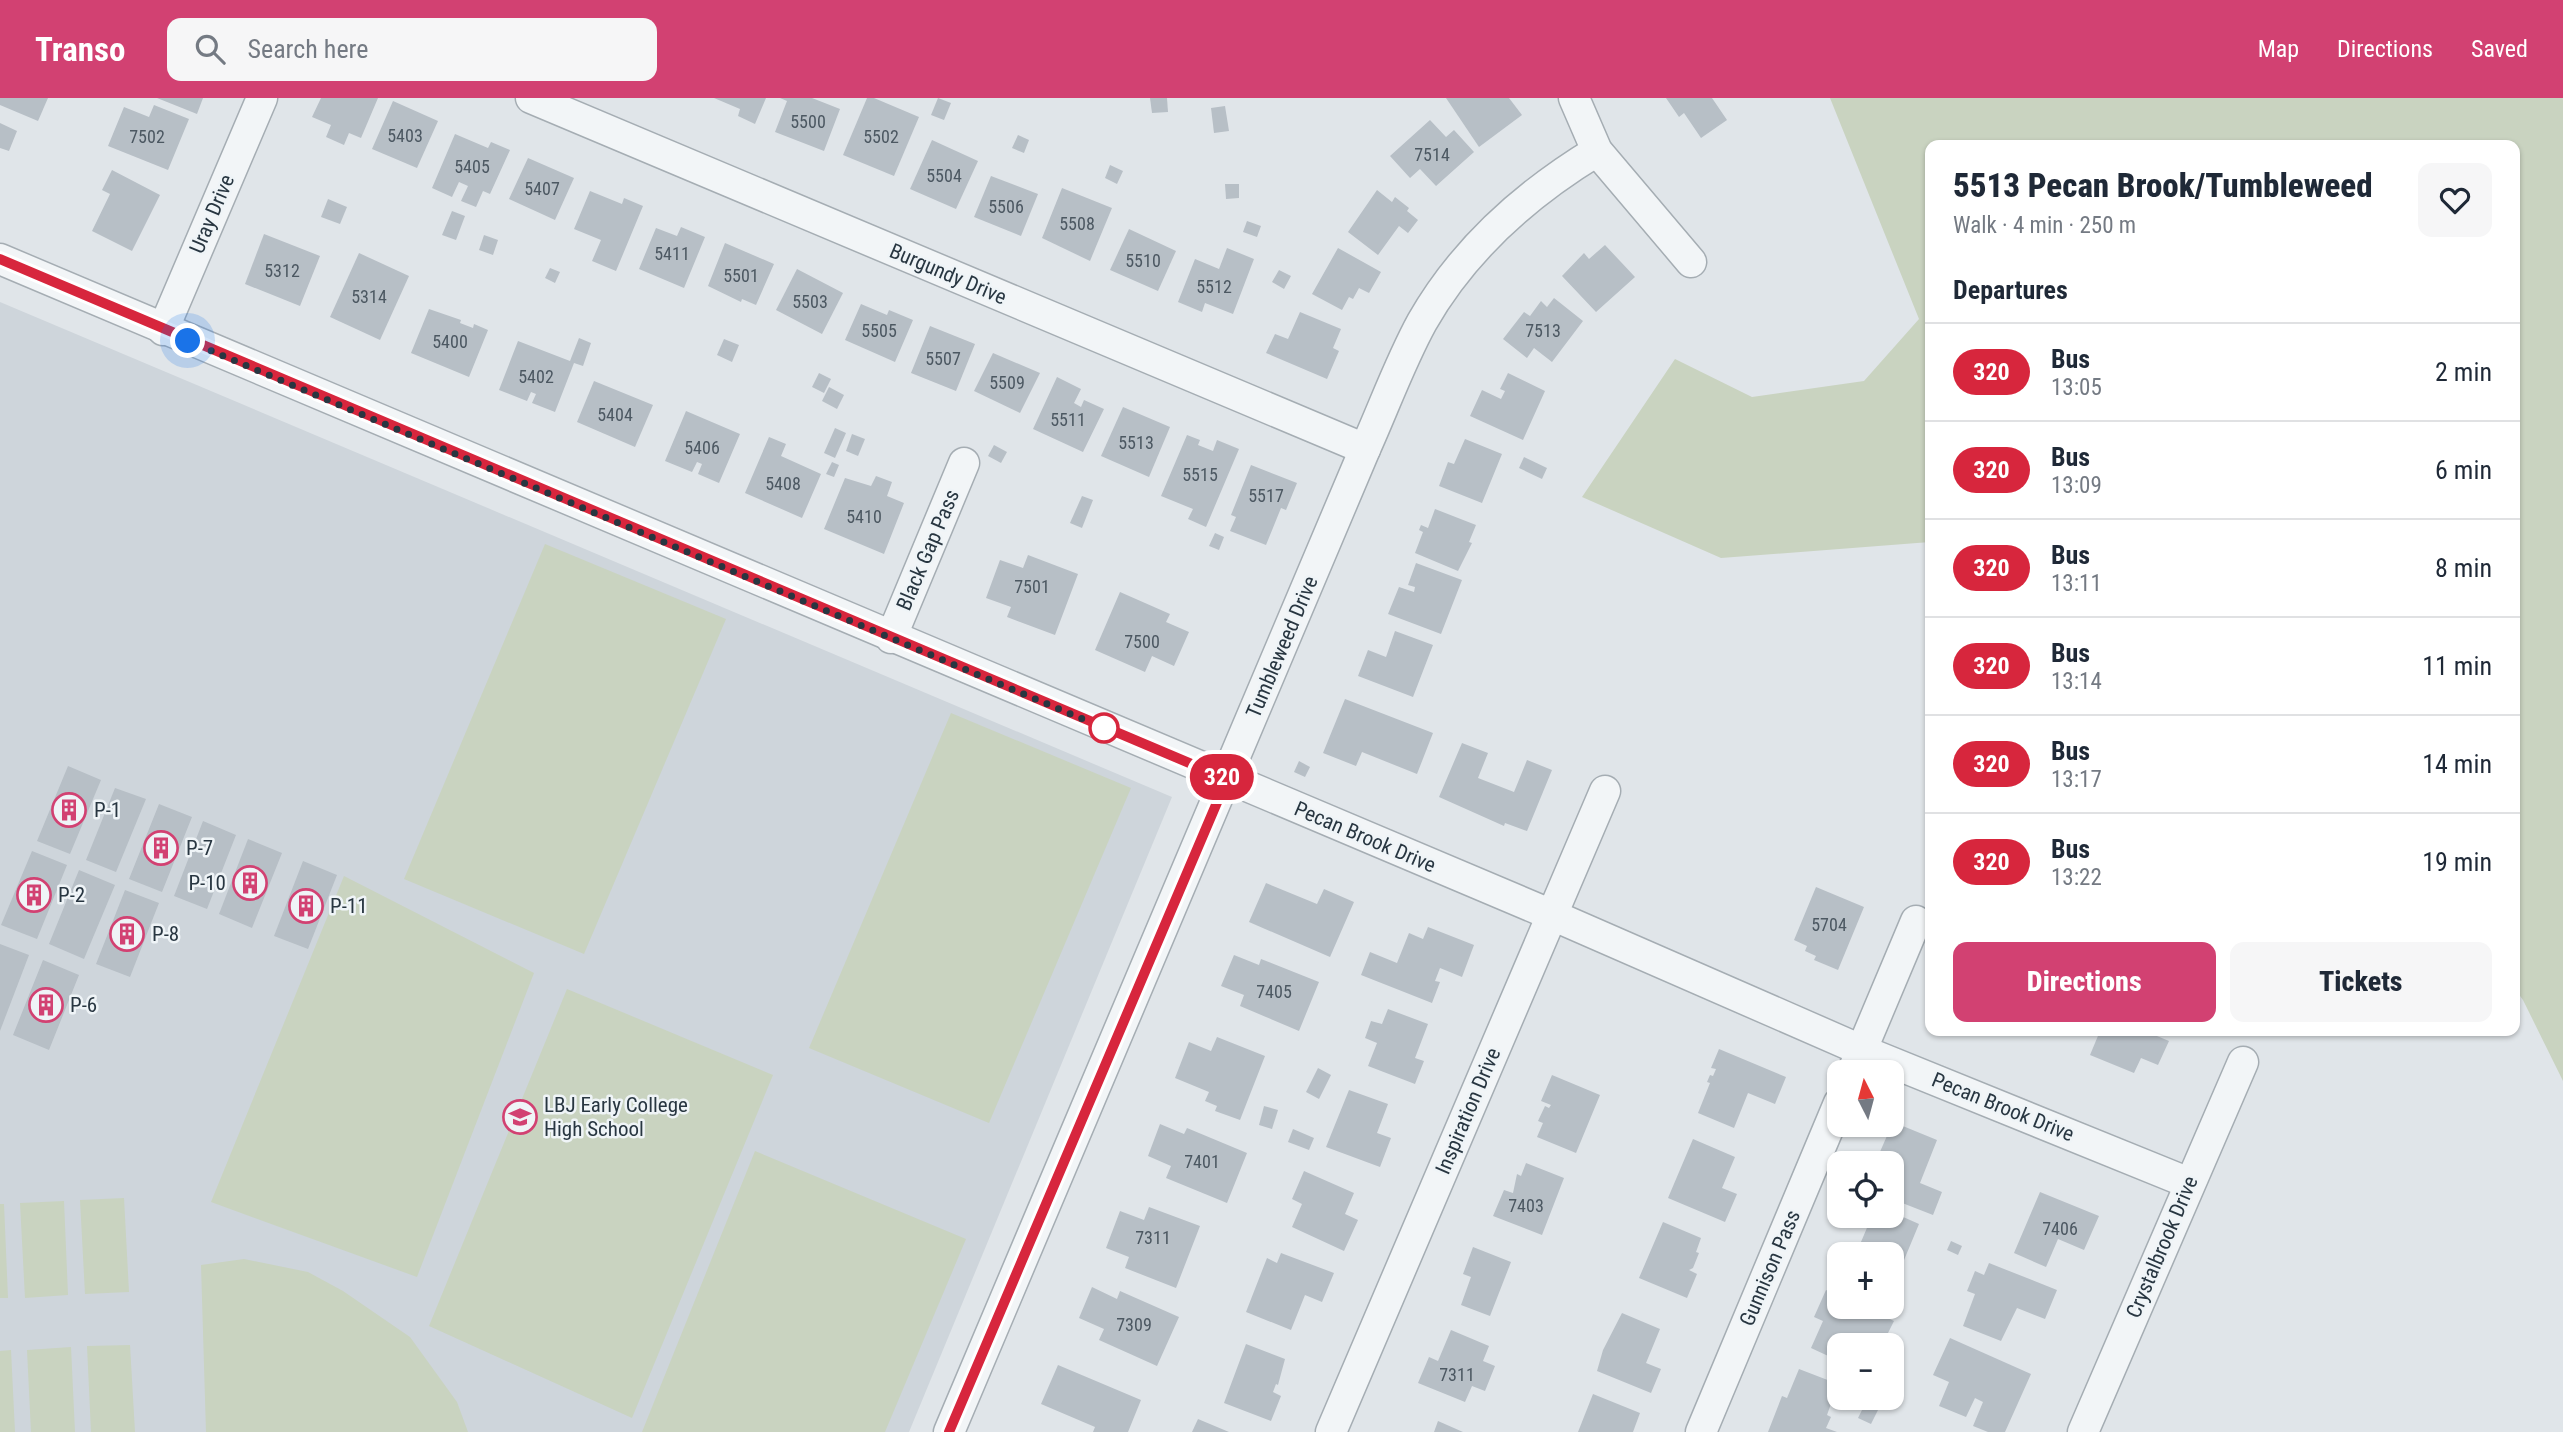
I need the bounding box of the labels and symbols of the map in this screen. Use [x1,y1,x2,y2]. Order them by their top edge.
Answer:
house number: 5500 [790,111,826,132]
house number: 5403 [387,125,423,146]
house number: 7502 [129,126,165,147]
house number: 5502 [863,126,899,147]
house number: 7514 [1414,144,1450,165]
house number: 5405 [454,156,490,177]
house number: 5504 [926,165,962,186]
street label: Uray Drive [185,171,239,257]
house number: 5407 [524,178,560,199]
house number: 5506 [988,196,1024,217]
house number: 5508 [1059,213,1095,234]
street label: Burgundy Drive [886,239,1010,309]
house number: 5411 [654,243,690,264]
house number: 5510 [1125,250,1161,271]
house number: 5312 [264,260,300,281]
house number: 5501 [723,265,759,286]
house number: 5512 [1196,276,1232,297]
house number: 5314 [351,286,387,307]
house number: 5503 [792,291,828,312]
house number: 5505 [861,320,897,341]
house number: 7513 [1525,320,1561,341]
your location [170,323,205,358]
house number: 5400 [432,331,468,352]
house number: 5507 [925,348,961,369]
house number: 5402 [518,366,554,387]
house number: 5509 [989,372,1025,393]
house number: 5404 [597,404,633,425]
house number: 5511 [1050,409,1086,430]
house number: 5513 [1118,432,1154,453]
house number: 5406 [684,437,720,458]
house number: 5515 [1182,464,1218,485]
house number: 5408 [765,473,801,494]
house number: 5517 [1248,485,1284,506]
street label: Black Gap Pass [892,486,964,614]
house number: 5410 [846,506,882,527]
street label: Tumbleweed Drive [1241,572,1323,721]
house number: 7501 [1014,576,1050,597]
house number: 7500 [1124,631,1160,652]
unlabelled marker [1089,713,1119,743]
line badge: 320 [1182,754,1262,800]
building icon: P-1 [50,791,88,829]
street label: Pecan Brook Drive [1291,796,1439,878]
place label: P-1 [94,798,121,822]
building icon: P-7 [142,829,180,867]
place label: P-7 [186,836,213,860]
building icon: P-10 [231,864,269,902]
place label: P-10 [188,871,226,895]
building icon: P-2 [15,876,53,914]
place label: P-2 [58,883,85,907]
building icon: P-11 [287,887,325,925]
place label: P-11 [330,894,368,918]
house number: 5704 [1811,914,1847,935]
building icon: P-8 [108,915,146,953]
place label: P-8 [152,922,179,946]
house number: 7405 [1256,981,1292,1002]
building icon: P-6 [27,986,65,1024]
place label: P-6 [70,993,97,1017]
street label: Inspiration Drive [1431,1044,1505,1178]
north arrow [1827,1060,1904,1138]
street label: Pecan Brook Drive [1928,1068,2078,1146]
place label: LBJ Early College High School [544,1093,688,1141]
school or university icon: LBJ Early College High School [501,1098,539,1136]
house number: 7401 [1184,1151,1220,1172]
street label: Crystalbrook Drive [2121,1172,2203,1322]
house number: 7403 [1508,1195,1544,1216]
street label: Gunnison Pass [1735,1206,1805,1330]
house number: 7406 [2042,1218,2078,1239]
house number: 7311 [1135,1227,1171,1248]
house number: 7309 [1116,1314,1152,1335]
house number: 7311 [1439,1364,1475,1385]

